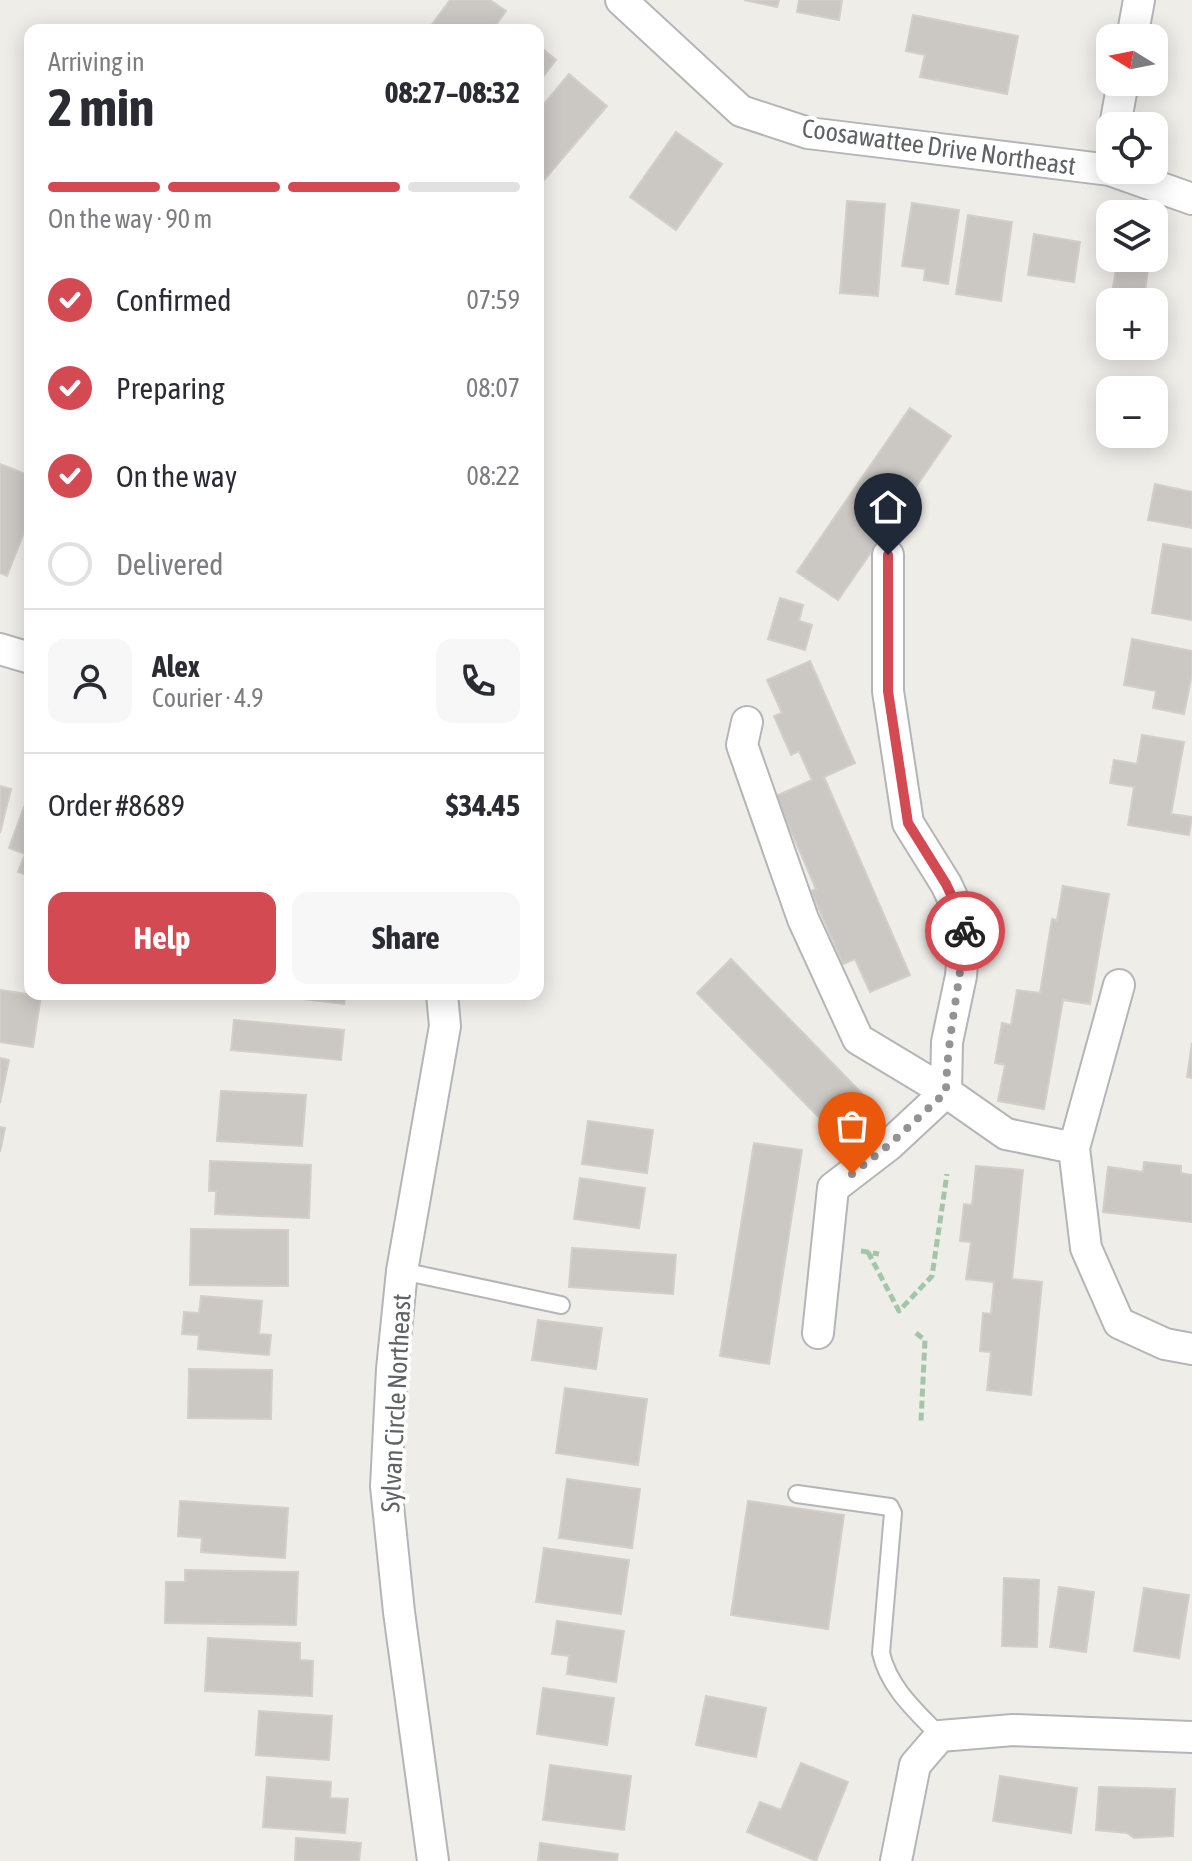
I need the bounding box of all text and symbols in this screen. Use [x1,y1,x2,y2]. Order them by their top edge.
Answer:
north arrow [1096,24,1168,96]
map controls [1096,24,1168,448]
text: Arriving in [48,47,145,77]
text: 08:27–08:32 [385,75,520,109]
text: 2 min [48,77,154,137]
button: locate [1096,112,1168,184]
street label: Coosawattee Drive Northeast [800,113,1078,181]
button: layers [1096,200,1168,272]
text: On the way · 90 m [48,204,212,234]
icon: check [48,278,92,322]
text: Confirmed [116,283,231,317]
text: 07:59 [466,285,520,315]
button: + [1096,288,1168,360]
icon: check [48,366,92,410]
text: Preparing [116,371,225,405]
text: 08:07 [466,373,520,403]
button: − [1096,376,1168,448]
icon: check [48,454,92,498]
text: On the way [116,459,237,493]
text: 08:22 [466,461,520,491]
pin [854,473,922,555]
icon: home [866,485,910,529]
text: Delivered [116,547,224,581]
button: person [48,639,132,723]
button: phone [436,639,520,723]
text: Alex [152,649,200,683]
text: Courier · 4.9 [152,683,263,713]
text: Order #8689 [48,788,185,822]
text: $34.45 [446,788,520,822]
courier [925,891,1005,971]
button: Help [48,892,276,984]
button: Share [292,892,520,984]
icon: bike [943,909,987,953]
pin [818,1092,886,1174]
icon: bag [830,1104,874,1148]
street label: Sylvan Circle Northeast [375,1293,417,1513]

